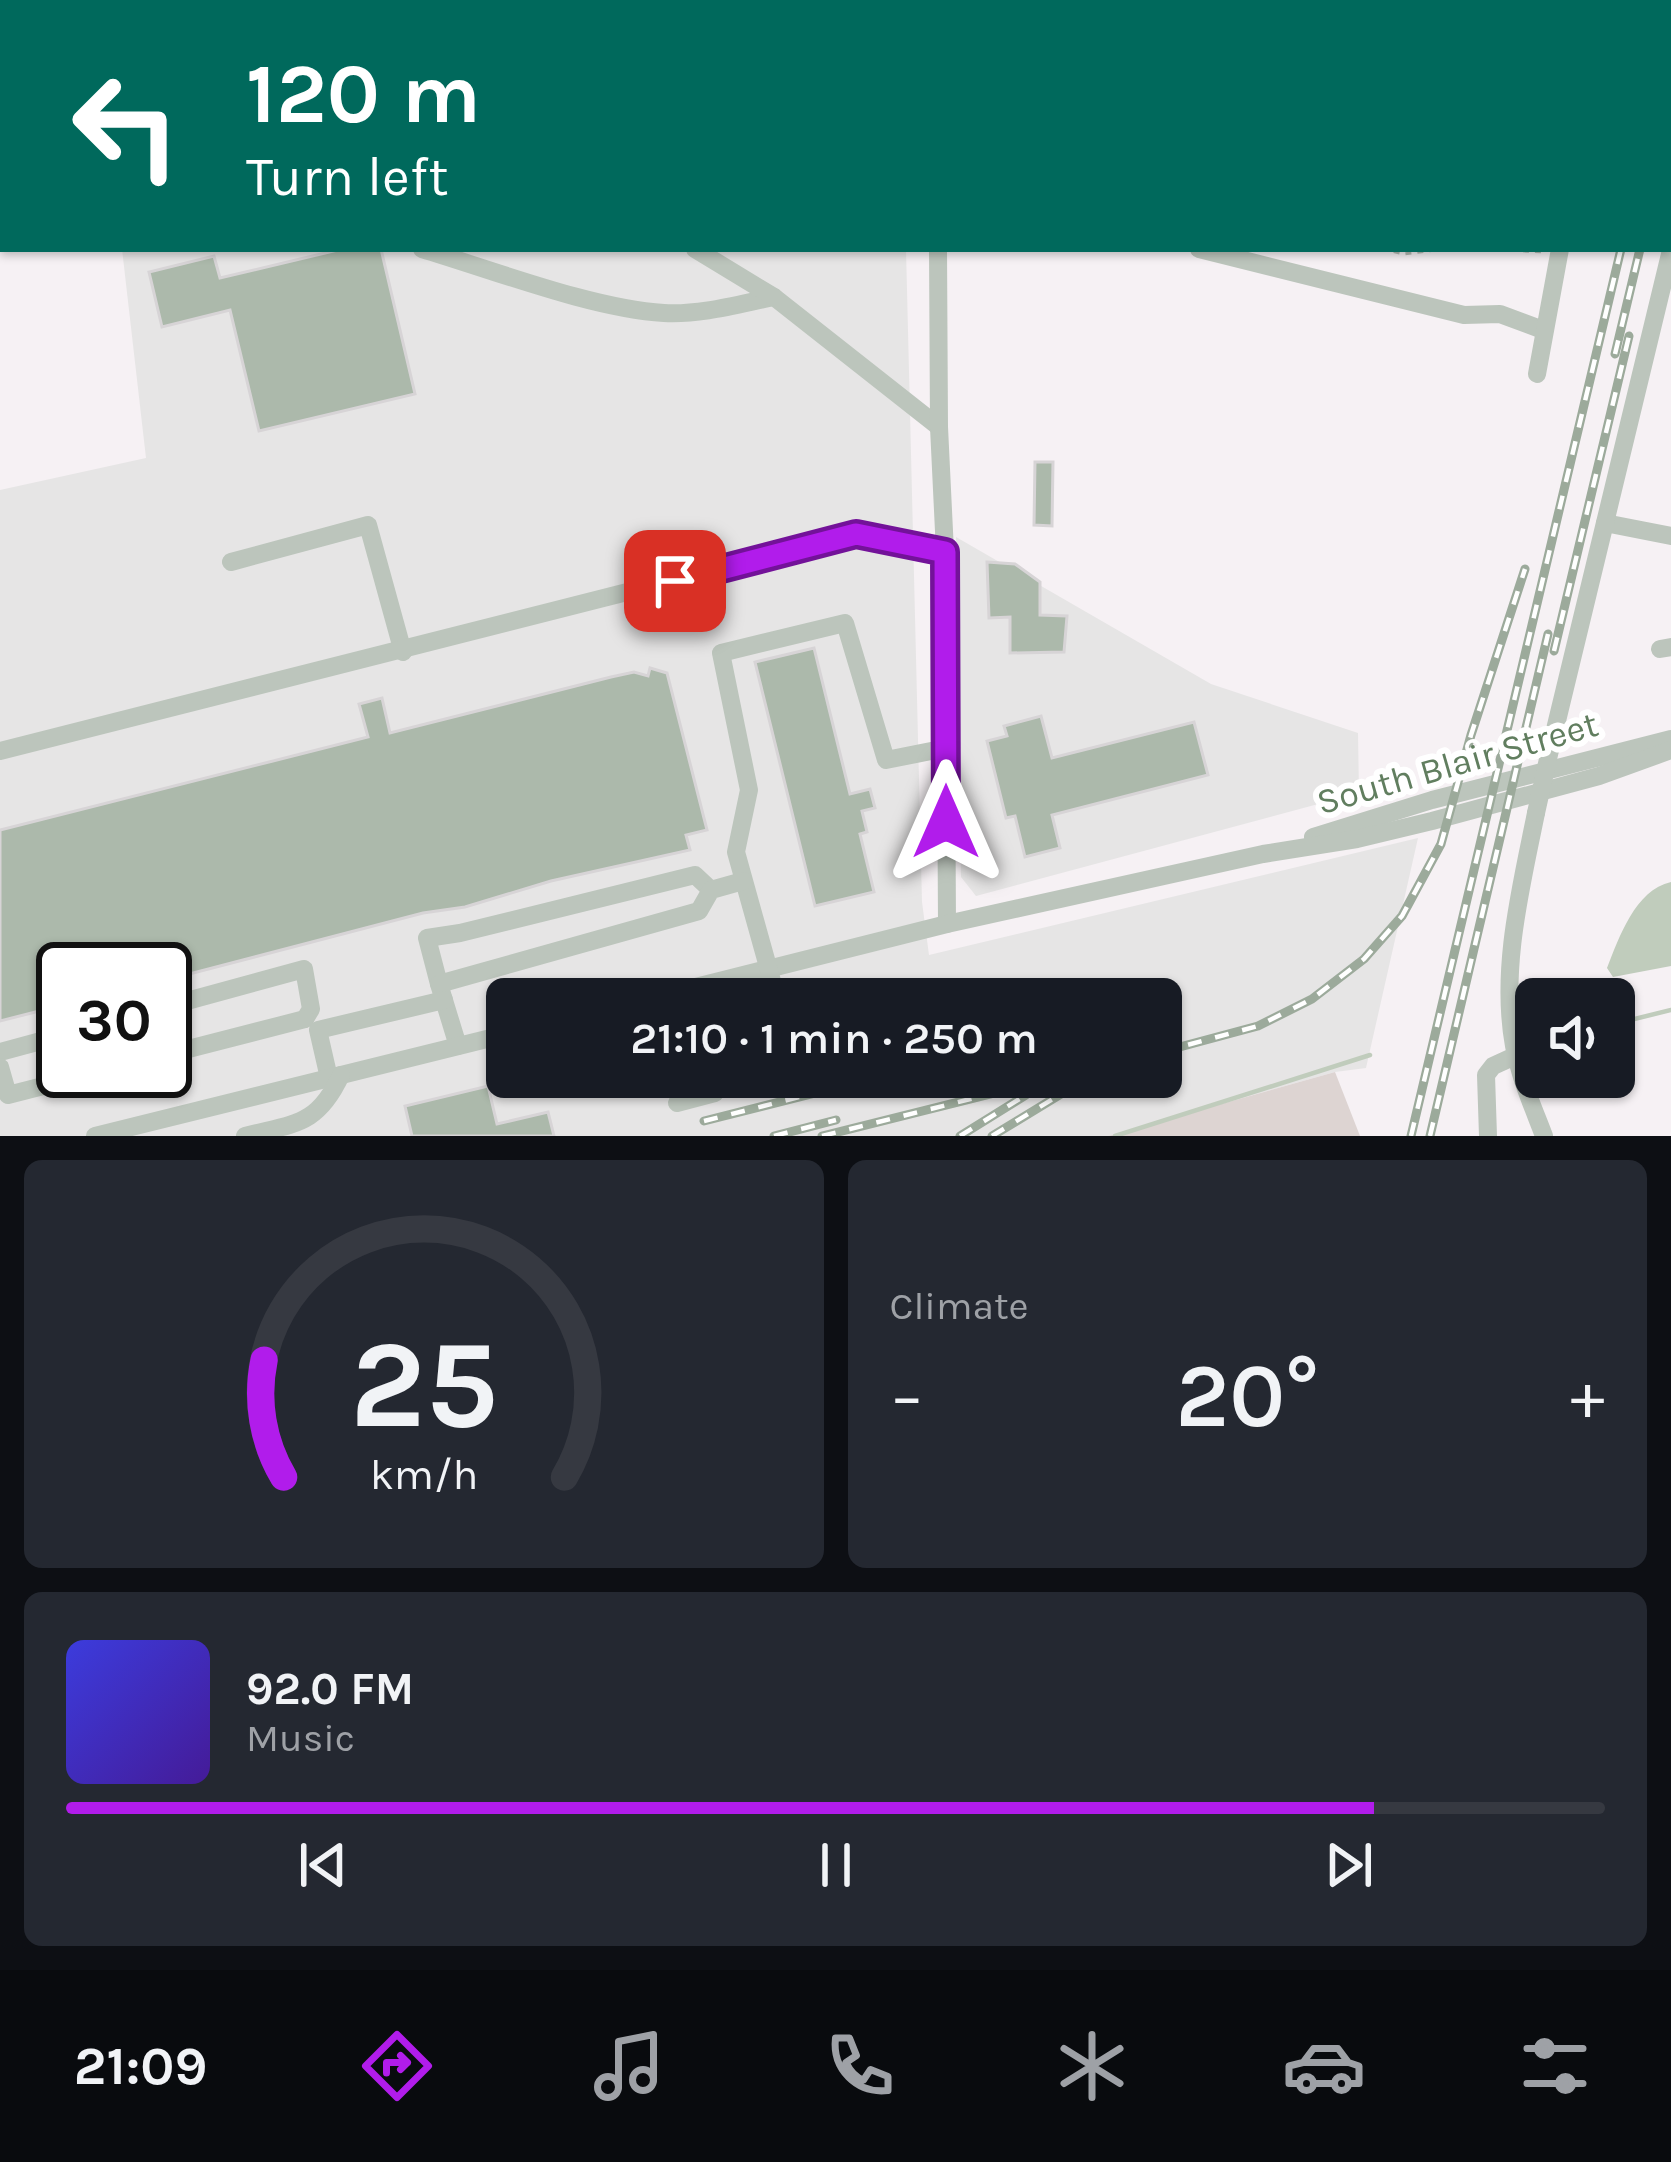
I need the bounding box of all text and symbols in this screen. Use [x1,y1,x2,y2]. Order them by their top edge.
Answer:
text: 120 m [246,45,481,143]
icon: left [48,48,204,204]
text: Turn left [246,145,449,209]
pin [624,530,726,632]
icon: arrive [642,548,708,614]
street label: South Blair Street [1312,703,1603,823]
position arrow [883,759,1009,885]
speed limit sign: 30 [36,942,192,1098]
map controls [1515,978,1635,1098]
button: sound [1515,978,1635,1098]
text: 21:10 · 1 min · 250 m [630,1012,1038,1064]
text: Climate [890,1283,1029,1329]
text: 25 [350,1312,498,1457]
text: 20° [1175,1343,1319,1449]
text: − [890,1357,924,1435]
text: + [1570,1357,1605,1435]
text: km/h [369,1450,478,1500]
text: 92.0 FM [246,1663,414,1715]
text: Music [246,1715,355,1761]
icon: previous [290,1832,356,1898]
icon: pause [803,1832,869,1898]
icon: next [1316,1832,1382,1898]
icon: directions [355,2024,439,2108]
icon: music [587,2024,671,2108]
icon: phone [818,2024,902,2108]
icon: climate [1050,2024,1134,2108]
icon: car [1282,2024,1366,2108]
icon: filters [1513,2024,1597,2108]
text: 21:09 [74,2034,207,2098]

